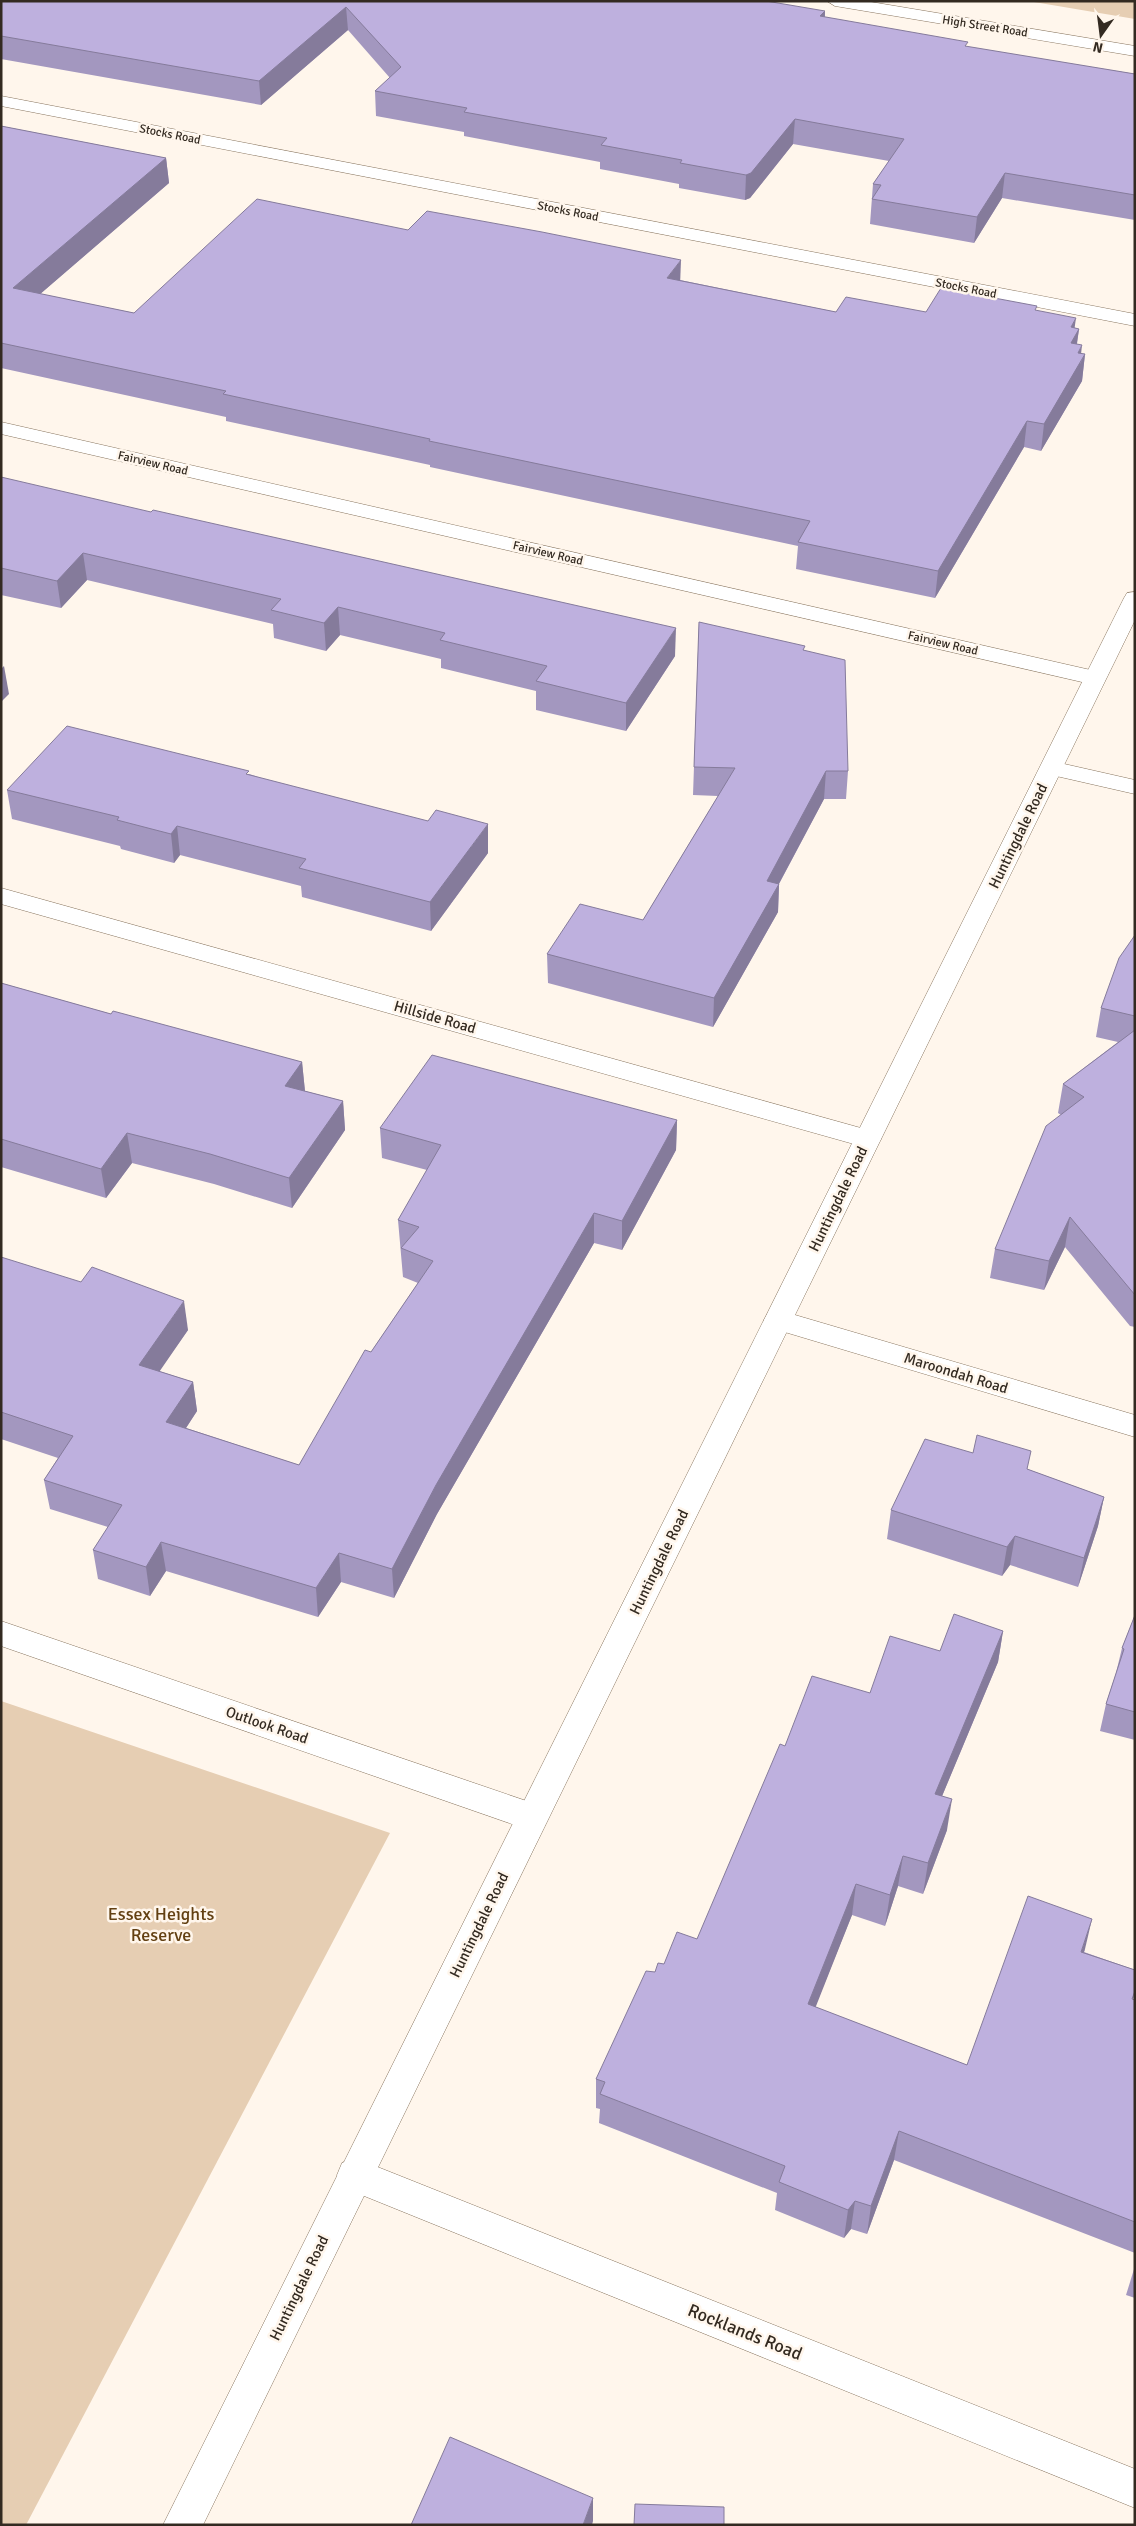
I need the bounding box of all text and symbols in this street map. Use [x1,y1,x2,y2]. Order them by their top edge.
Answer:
north arrow [1076,10,1126,60]
street label: High Street Road [941,12,1029,41]
text: N [1091,38,1105,57]
street label: Stocks Road [138,121,202,148]
street label: Stocks Road [536,198,600,225]
street label: Stocks Road [934,275,998,302]
street label: Fairview Road [116,448,189,479]
street label: Fairview Road [511,538,584,569]
street label: Fairview Road [906,628,979,659]
street label: Huntingdale Road [985,780,1051,892]
street label: Hillside Road [392,997,478,1037]
street label: Huntingdale Road [805,1143,871,1255]
street label: Maroondah Road [902,1349,1010,1397]
street label: Huntingdale Road [626,1506,692,1618]
street label: Outlook Road [223,1702,311,1748]
street label: Huntingdale Road [446,1869,512,1981]
park label: Essex Heights Reserve [108,1903,214,1946]
street label: Huntingdale Road [266,2232,332,2344]
street label: Rocklands Road [685,2299,805,2365]

